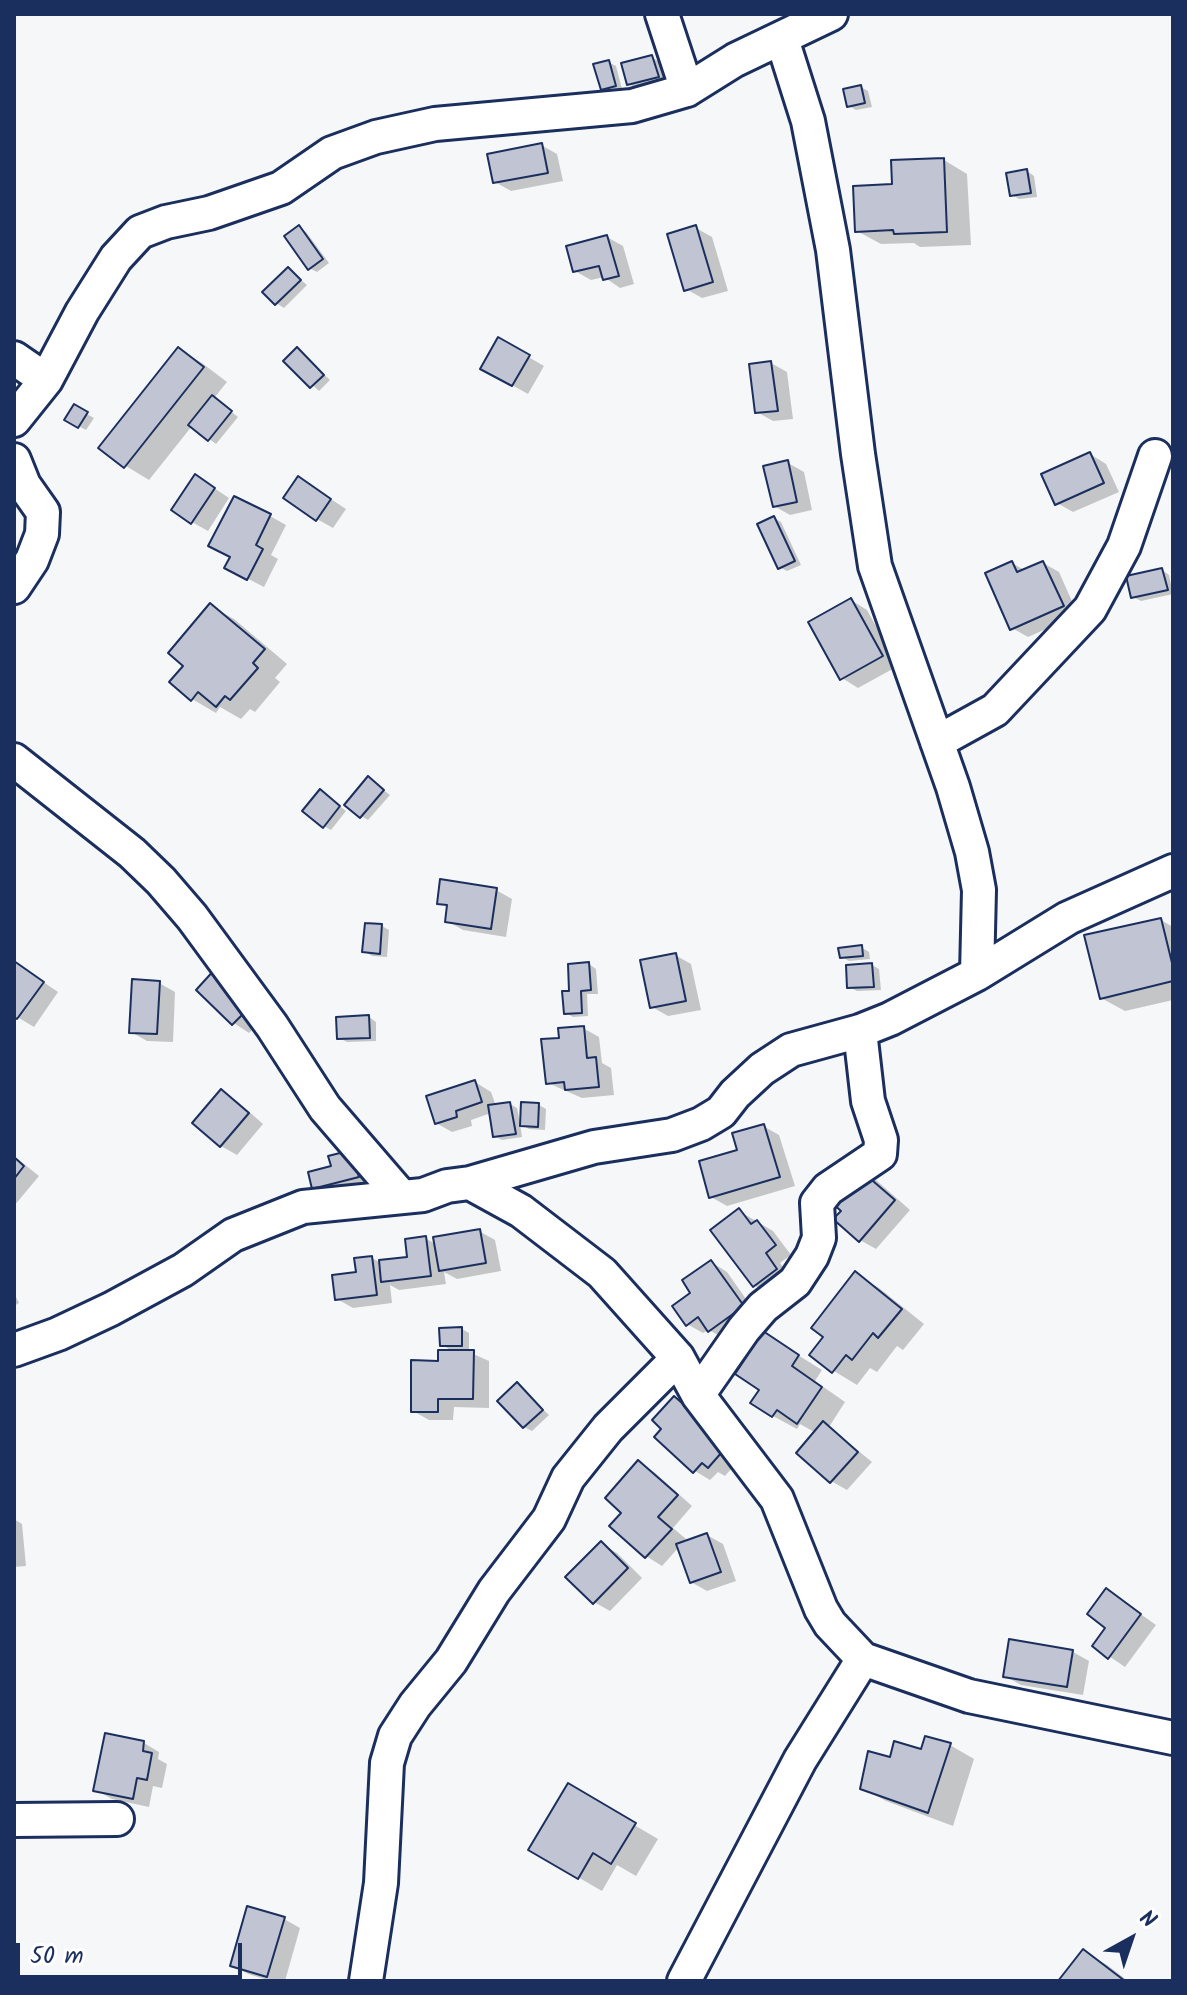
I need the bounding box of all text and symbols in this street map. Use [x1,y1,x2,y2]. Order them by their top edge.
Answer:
north arrow [1091,1899,1171,1979]
text: N [1130,1902,1163,1938]
scale bar [20,1927,246,1977]
text: 50 m [30,1937,84,1976]

